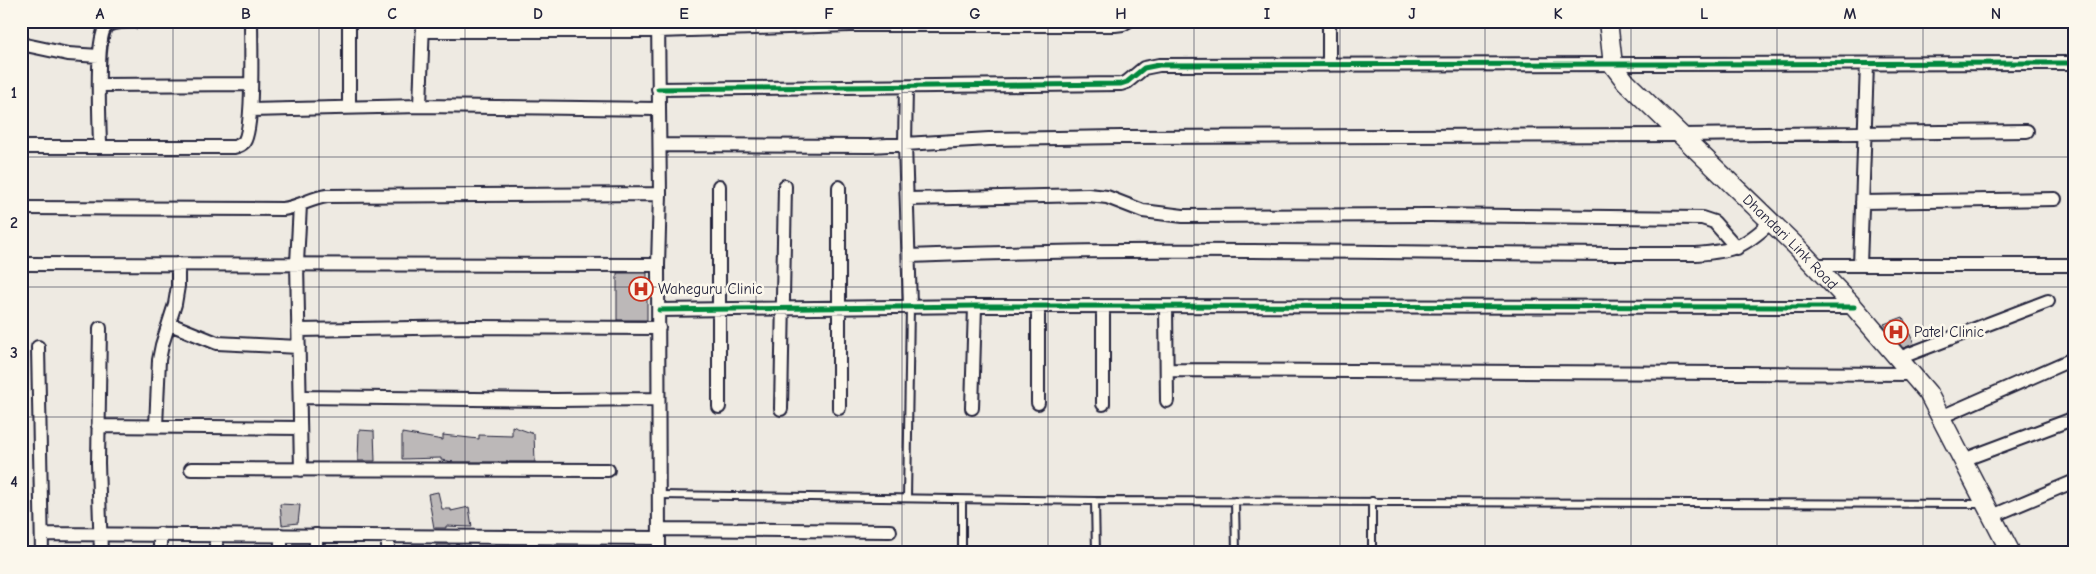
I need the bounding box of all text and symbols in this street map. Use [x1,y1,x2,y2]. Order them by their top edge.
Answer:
text: A [96,5,105,23]
text: B [241,5,251,23]
text: C [387,5,397,23]
text: D [533,5,543,23]
text: E [679,5,689,23]
text: F [824,5,834,23]
text: G [969,5,981,23]
text: H [1115,5,1127,23]
text: I [1264,5,1270,23]
text: J [1408,5,1416,23]
text: K [1553,5,1563,23]
text: L [1700,5,1708,23]
text: M [1844,5,1857,23]
text: N [1991,5,2001,23]
text: 1 [11,84,17,102]
street label: Dhandari Link Road [1739,190,1842,293]
text: 2 [10,214,18,232]
hospital icon: Waheguru Clinic [628,276,654,302]
place label: Waheguru Clinic [658,280,762,298]
hospital icon: Patel Clinic [1883,319,1909,345]
place label: Patel Clinic [1914,323,1984,341]
text: 3 [10,344,18,362]
text: 4 [10,473,18,491]

